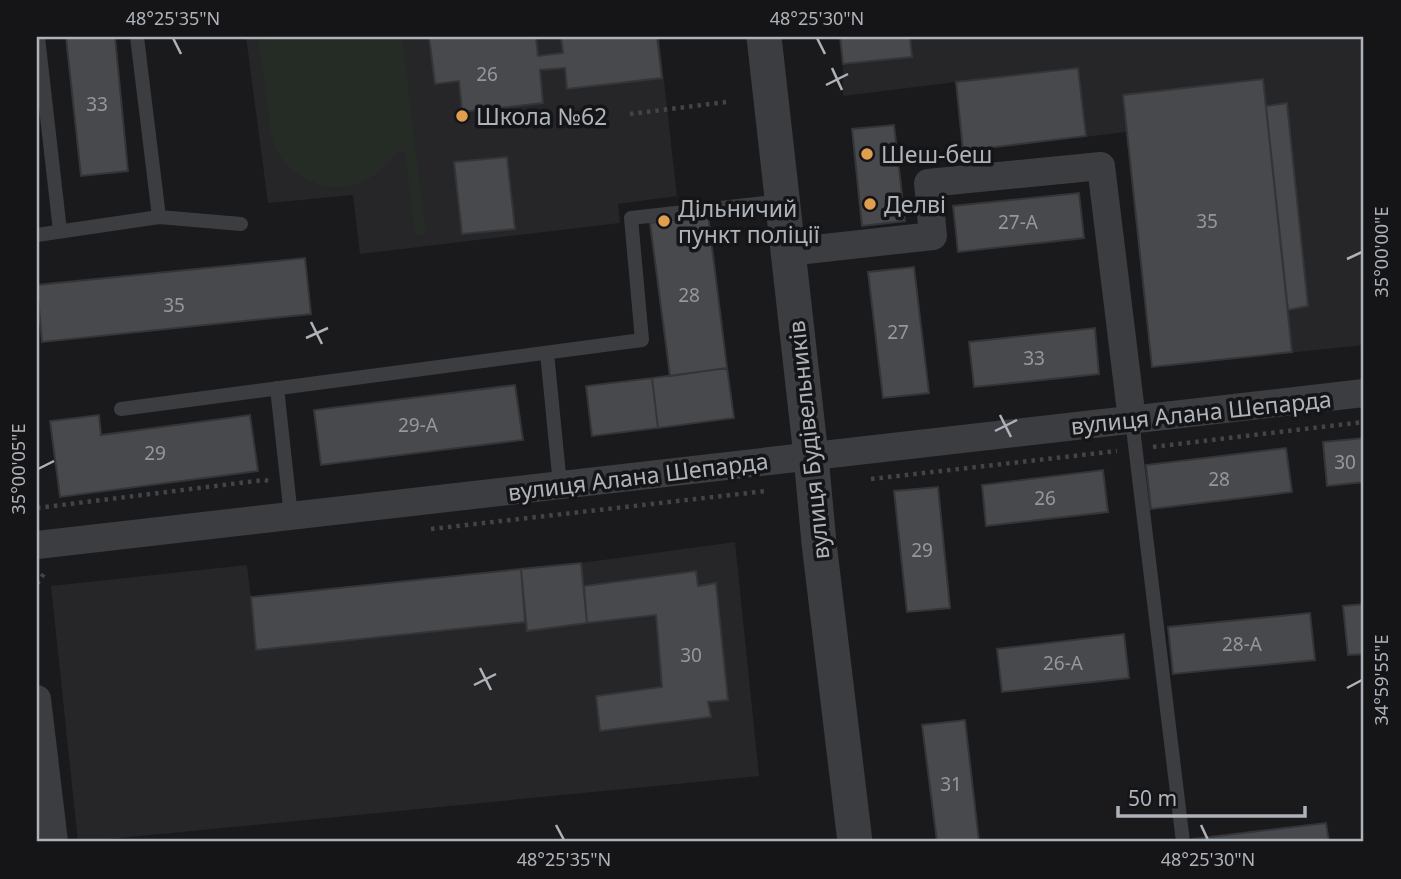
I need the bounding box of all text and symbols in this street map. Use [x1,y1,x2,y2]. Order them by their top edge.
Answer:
text: 48°25'35"N [126,6,220,30]
text: 48°25'30"N [770,6,864,30]
house number: 26 [476,61,498,87]
house number: 33 [86,91,108,117]
place label: Школа №62 [476,100,607,132]
marker: Школа №62 [454,108,470,124]
place label: Шеш-беш [881,138,992,170]
marker: Шеш-беш [859,146,875,162]
place label: Делві [884,188,946,220]
place label: Дільничий пункт поліції [678,192,820,250]
marker: Делві [862,196,878,212]
text: 35°00'00"E [1369,207,1393,297]
house number: 35 [1196,208,1218,234]
house number: 27-А [998,209,1039,235]
marker: Дільничий пункт поліції [656,213,672,229]
house number: 28 [678,282,700,308]
house number: 35 [163,292,185,318]
street label: вулиця Будівельників [780,319,836,561]
house number: 27 [887,319,909,345]
house number: 33 [1023,345,1045,371]
street label: вулиця Алана Шепарда [1069,382,1333,442]
house number: 29-А [398,412,439,438]
text: 35°00'05"E [6,424,30,514]
house number: 29 [144,440,166,466]
street label: вулиця Алана Шепарда [506,444,770,508]
house number: 30 [1334,449,1356,475]
house number: 28 [1208,466,1230,492]
house number: 26 [1034,485,1056,511]
house number: 29 [911,537,933,563]
house number: 28-А [1222,631,1263,657]
text: 34°59'55"E [1369,635,1393,725]
house number: 30 [680,642,702,668]
house number: 26-А [1043,650,1084,676]
house number: 31 [940,771,962,797]
scale bar [1118,774,1305,818]
text: 50 m [1128,784,1177,812]
text: 48°25'35"N [517,847,611,871]
text: 48°25'30"N [1161,847,1255,871]

